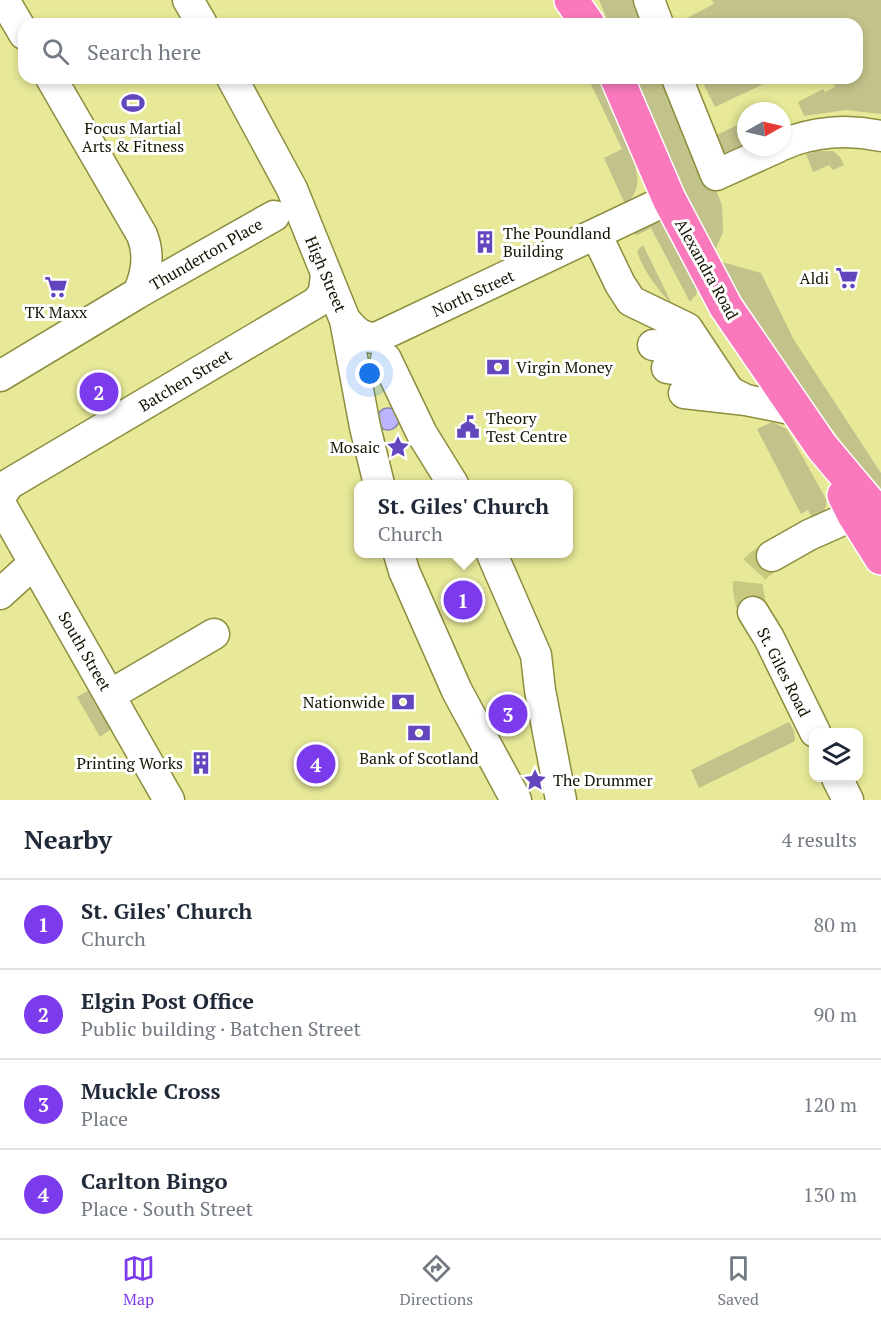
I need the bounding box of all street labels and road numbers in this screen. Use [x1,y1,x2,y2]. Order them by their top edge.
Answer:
street label: Thunderton Place [146,213,266,295]
street label: Alexandra Road [670,215,744,323]
street label: High Street [300,232,352,316]
street label: North Street [428,264,518,322]
street label: Batchen Street [134,344,236,416]
street label: South Street [53,607,117,695]
street label: St. Giles Road [752,624,816,720]

